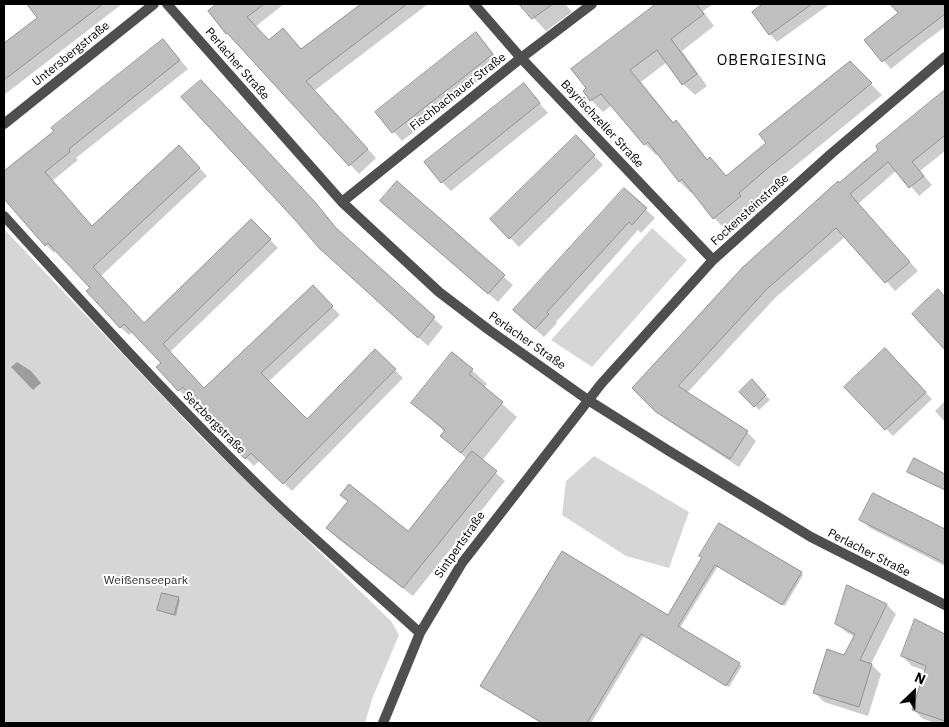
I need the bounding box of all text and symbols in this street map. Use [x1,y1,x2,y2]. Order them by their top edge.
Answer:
street label: Untersbergstraße [30,19,112,89]
street label: Perlacher Straße [202,25,272,103]
street label: Fischbachauer Straße [407,50,509,134]
district label: OBERGIESING [715,52,829,70]
street label: Bayrischzeller Straße [558,77,646,171]
street label: Fockensteinstraße [708,171,792,249]
street label: Perlacher Straße [486,309,568,373]
street label: Setzbergstraße [180,389,248,457]
street label: Sintpertstraße [432,509,488,581]
street label: Perlacher Straße [825,526,913,580]
park label: Weißenseepark [104,574,188,588]
north arrow [889,667,939,717]
text: N [912,668,928,689]

